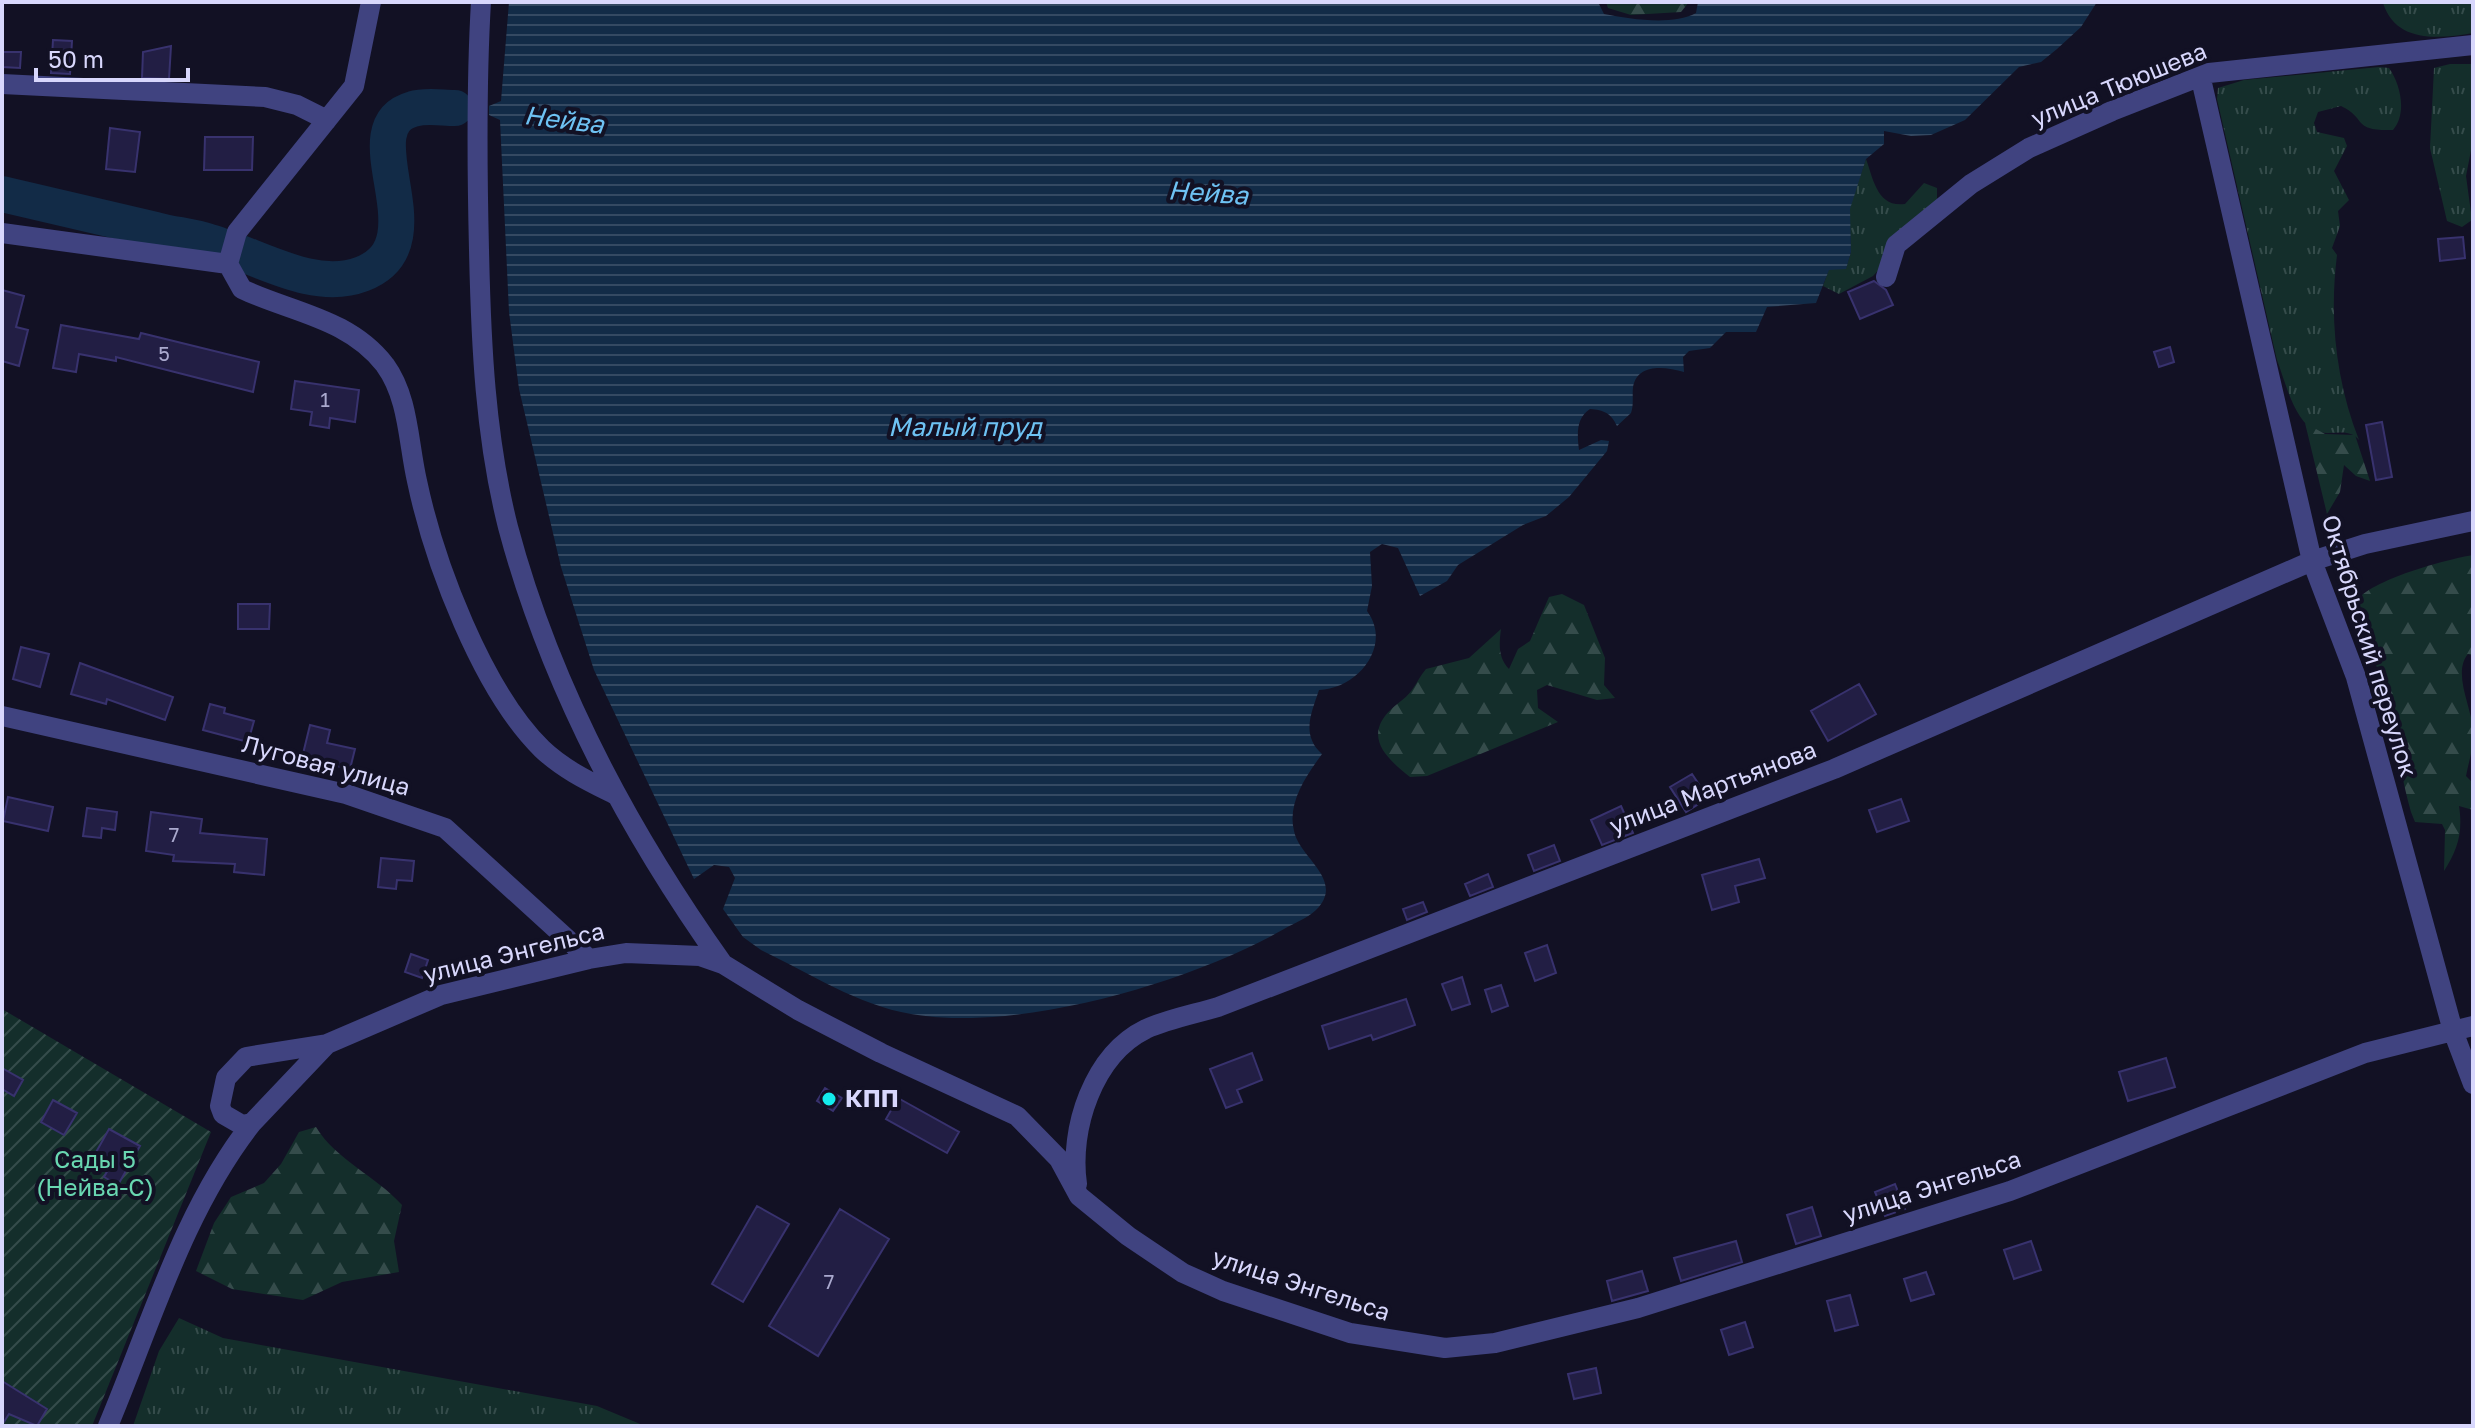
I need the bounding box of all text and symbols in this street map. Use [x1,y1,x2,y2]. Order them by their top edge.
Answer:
scale bar [36,32,188,82]
street label: улица Тююшева [2026,35,2210,132]
text: 50 m [48,44,104,73]
water label: Нейва [522,99,607,140]
water label: Нейва [1167,174,1250,211]
house number: 5 [158,341,170,365]
house number: 1 [320,387,330,411]
water label: Малый пруд [888,411,1043,442]
street label: Октябрьский переулок [2317,511,2424,780]
street label: Луговая улица [239,728,414,801]
street label: улица Мартьянова [1605,734,1820,839]
house number: 7 [169,822,179,846]
street label: улица Энгельса [420,915,607,988]
place label: КПП [845,1083,899,1112]
marker: КПП [820,1090,838,1108]
street label: улица Энгельса [1839,1143,2024,1228]
park label: Сады 5 (Нейва-С) [36,1144,154,1201]
street label: улица Энгельса [1209,1241,1394,1326]
house number: 7 [824,1269,834,1293]

